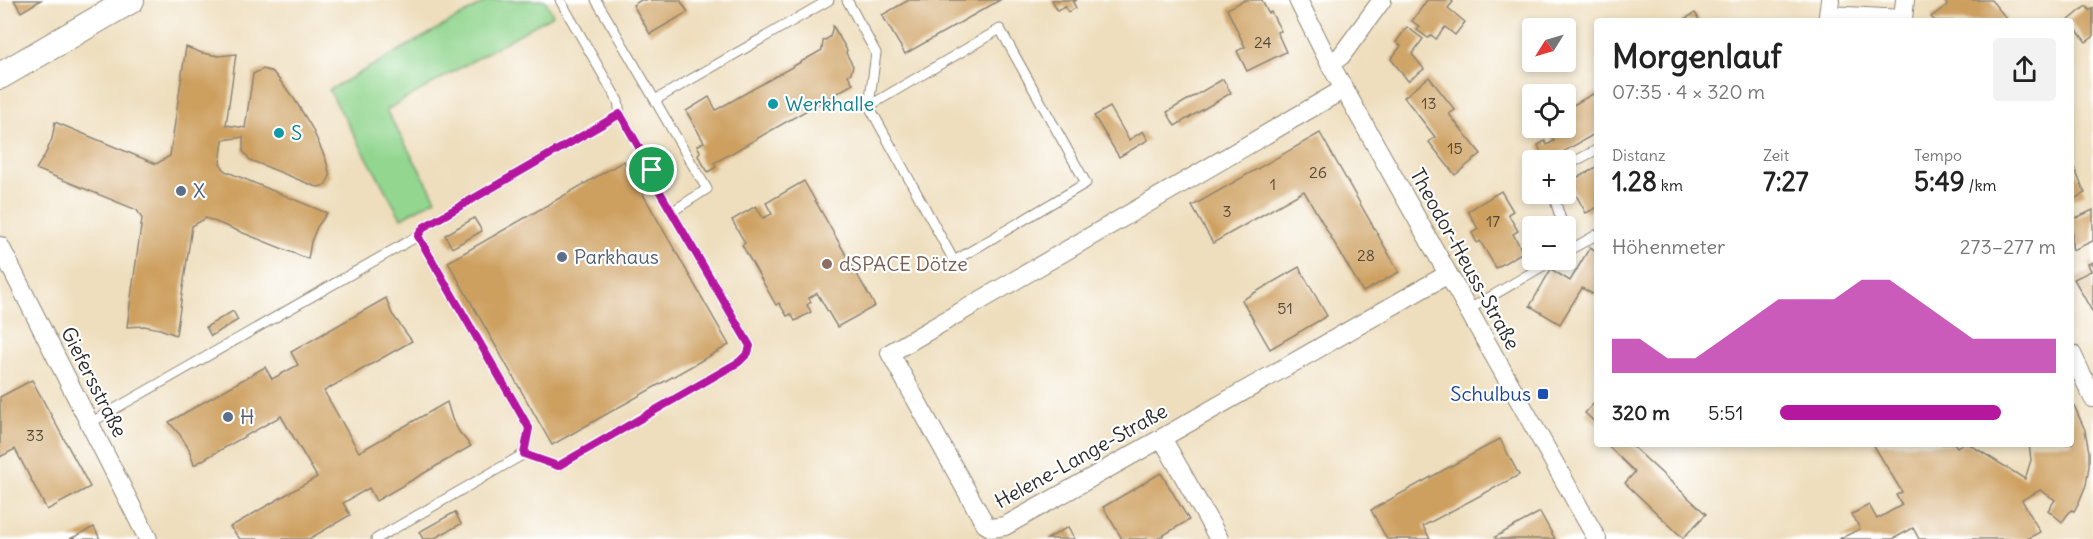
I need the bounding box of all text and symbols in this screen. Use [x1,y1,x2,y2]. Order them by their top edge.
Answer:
north arrow [1522,18,1576,72]
map controls [1522,18,1576,270]
house number: 24 [1254,32,1272,52]
text: Morgenlauf [1612,35,1782,77]
button: share [1993,38,2056,101]
text: 07:35 · 4 × 320 m [1612,79,1765,104]
button: locate [1522,84,1576,138]
place label: Werkhalle [785,91,874,116]
house number: 13 [1421,93,1437,113]
marker: Werkhalle [766,97,780,111]
place label: S [291,120,302,145]
marker: S [272,126,286,140]
house number: 15 [1447,138,1463,158]
pin [626,144,677,195]
text: Distanz [1612,145,1666,165]
text: Zeit [1763,145,1789,165]
text: Tempo [1914,145,1962,165]
button: + [1522,150,1576,204]
icon: arrive [635,153,668,186]
house number: 26 [1309,162,1327,182]
street label: Theodor-Heuss-Straße [1405,164,1526,354]
text: 1.28 [1612,165,1657,198]
text: 7:27 [1763,165,1809,198]
text: 5:49 [1914,165,1965,198]
house number: 1 [1270,174,1276,194]
text: km [1657,175,1683,195]
text: /km [1965,175,1997,195]
place label: X [193,178,206,203]
marker: X [174,184,188,198]
house number: 3 [1222,201,1232,221]
house number: 17 [1486,211,1500,231]
button: − [1522,216,1576,270]
text: Höhenmeter [1612,234,1725,259]
text: 273–277 m [1960,234,2056,259]
place label: Parkhaus [574,244,659,269]
house number: 28 [1357,245,1375,265]
marker: Parkhaus [555,250,569,264]
place label: dSPACE Dötze [839,251,968,276]
marker: dSPACE Dötze [820,257,834,271]
house number: 51 [1277,298,1293,318]
street label: Giefersstraße [56,322,133,441]
place label: Schulbus [1450,381,1531,406]
marker: Schulbus [1536,387,1550,401]
street label: Helene-Lange-Straße [990,398,1171,513]
text: 320 m [1612,400,1670,425]
text: 5:51 [1708,400,1743,425]
place label: H [240,404,254,429]
marker: H [221,410,235,424]
house number: 33 [26,425,44,445]

